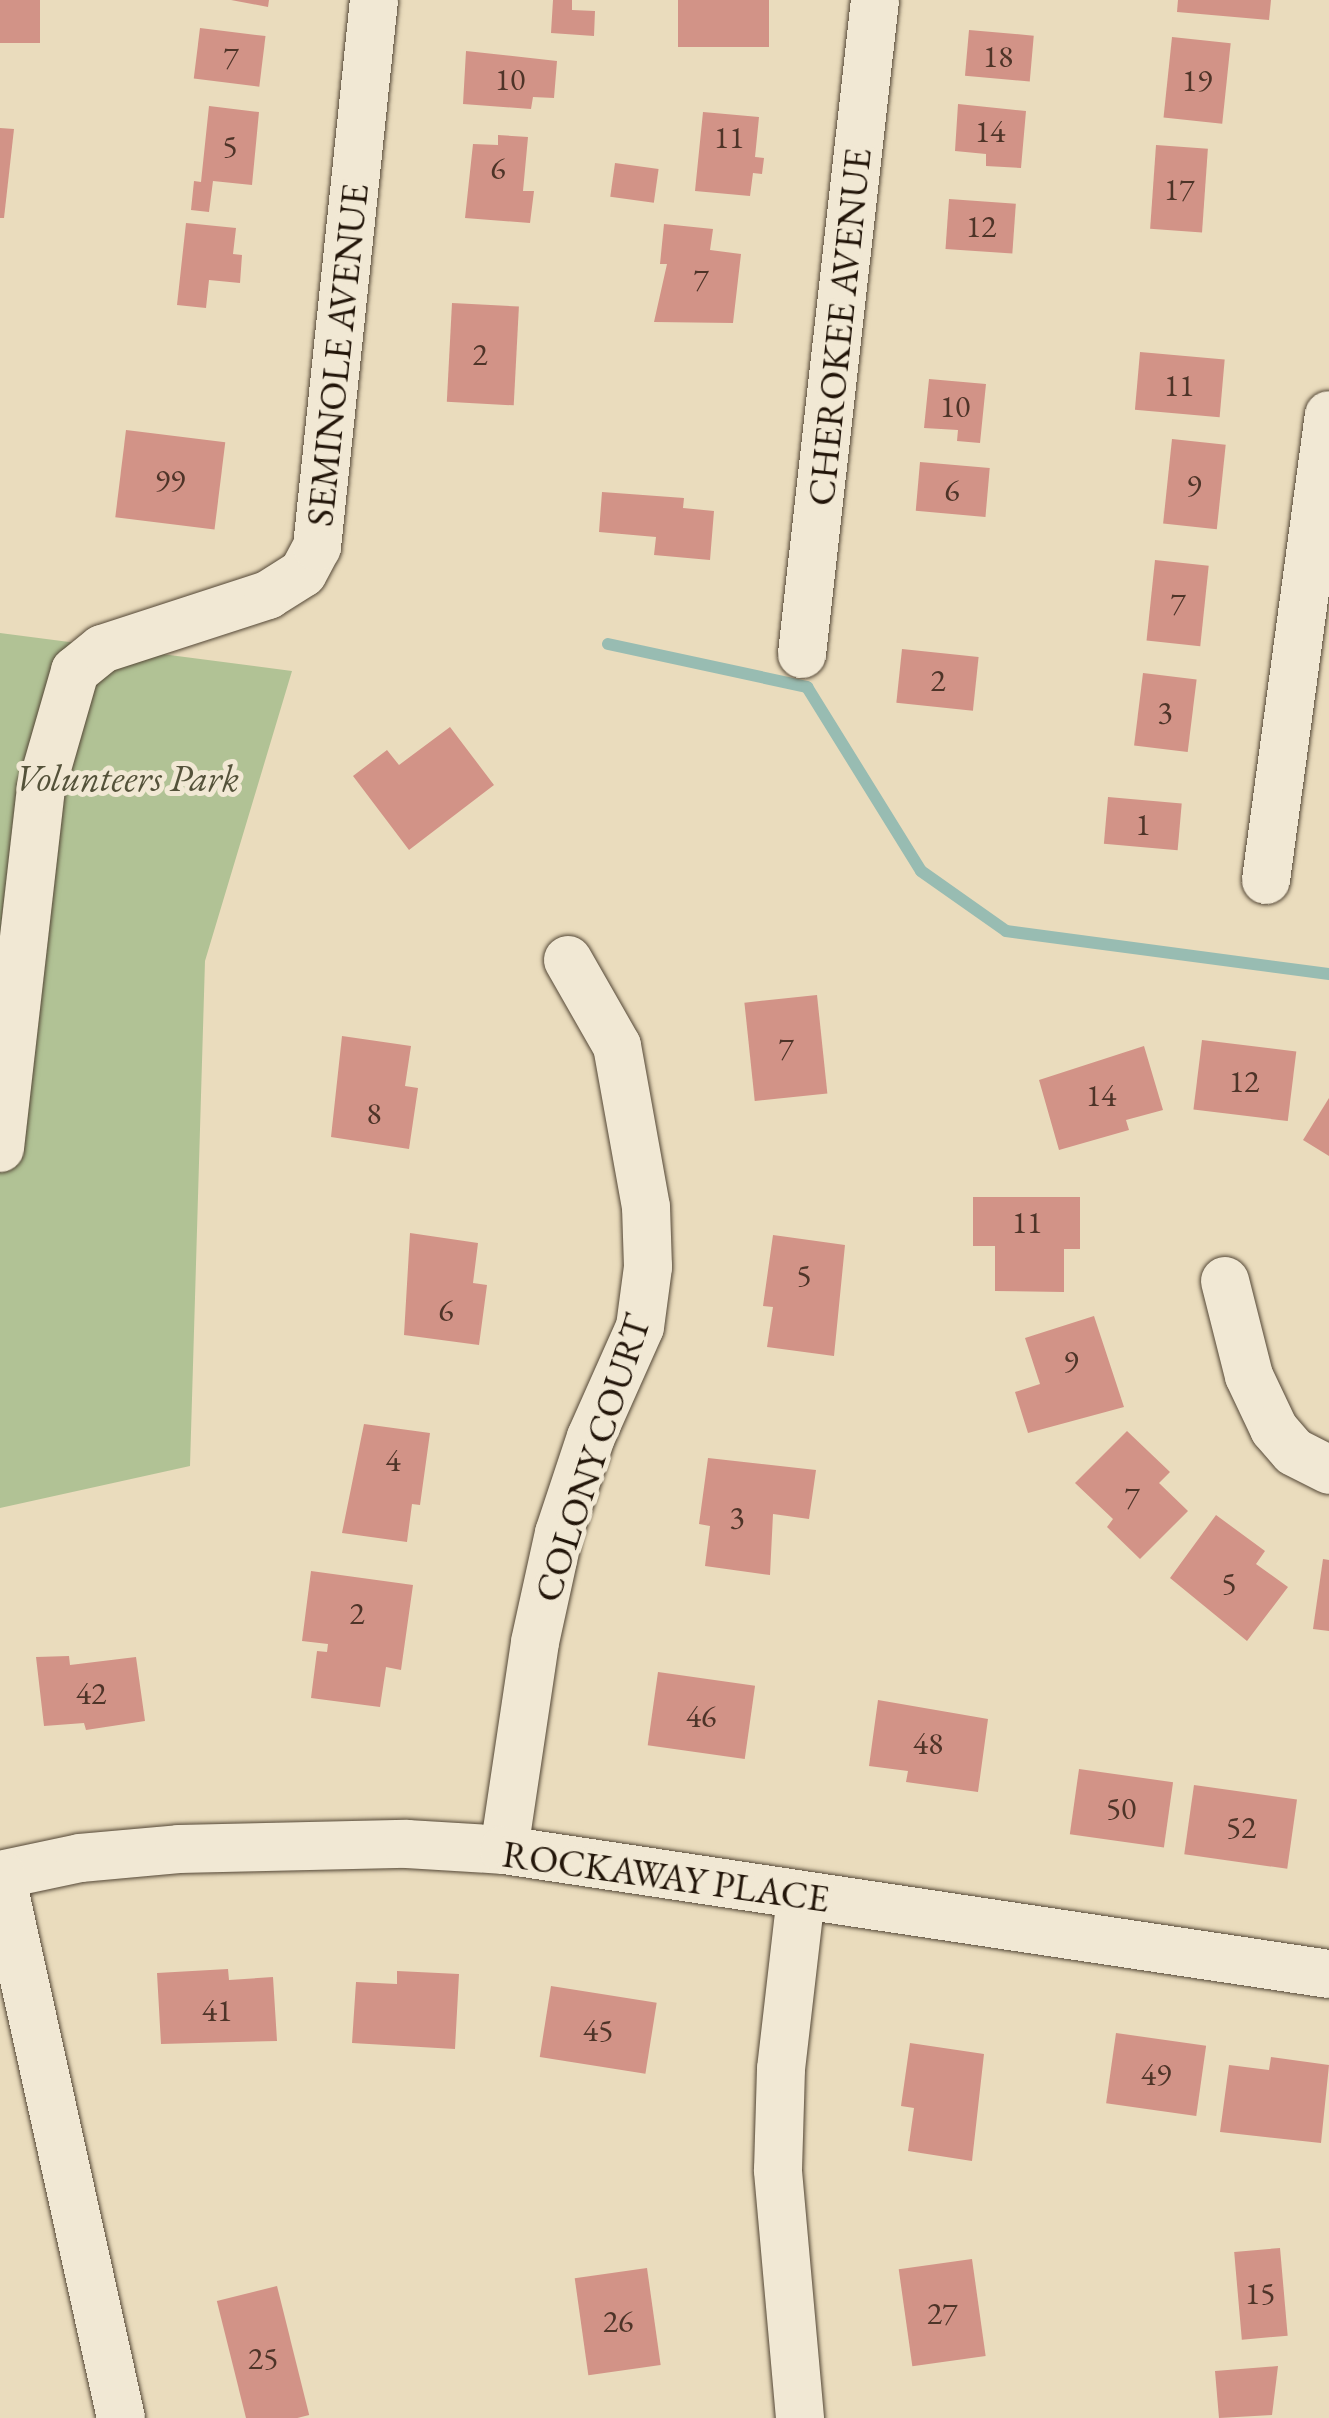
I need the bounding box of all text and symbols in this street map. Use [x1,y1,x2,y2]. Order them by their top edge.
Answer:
house number: 18 [983,37,1013,75]
house number: 7 [223,38,239,76]
house number: 10 [495,60,525,98]
house number: 19 [1182,61,1212,99]
house number: 14 [975,112,1005,150]
house number: 11 [714,118,744,156]
house number: 5 [222,127,238,165]
street label: CHEROKEE AVENUE [798,146,880,508]
house number: 6 [490,149,506,187]
house number: 17 [1164,170,1194,208]
street label: SEMINOLE AVENUE [296,182,378,528]
house number: 12 [966,207,996,245]
house number: 7 [693,260,709,298]
house number: 2 [472,335,488,373]
house number: 11 [1164,366,1194,404]
house number: 10 [940,387,970,425]
house number: 99 [155,461,185,499]
house number: 9 [1186,466,1202,504]
house number: 6 [944,471,960,509]
house number: 7 [1170,584,1186,622]
house number: 2 [930,661,946,699]
house number: 3 [1157,693,1173,731]
park label: Volunteers Park [15,755,239,801]
house number: 1 [1135,805,1151,843]
house number: 7 [778,1029,794,1067]
house number: 12 [1229,1062,1259,1100]
house number: 14 [1086,1076,1116,1114]
house number: 8 [366,1094,382,1132]
house number: 11 [1012,1203,1042,1241]
house number: 5 [796,1256,812,1294]
house number: 6 [438,1291,454,1329]
street label: COLONY COURT [524,1308,660,1608]
house number: 9 [1063,1342,1079,1380]
house number: 4 [385,1441,401,1479]
house number: 7 [1124,1478,1140,1516]
house number: 3 [729,1498,745,1536]
house number: 5 [1221,1564,1237,1602]
house number: 2 [349,1594,365,1632]
house number: 42 [76,1674,106,1712]
house number: 46 [686,1697,716,1735]
house number: 48 [913,1724,943,1762]
house number: 50 [1106,1789,1136,1827]
house number: 52 [1226,1808,1256,1846]
street label: ROCKAWAY PLACE [500,1830,832,1922]
house number: 41 [202,1991,232,2029]
house number: 45 [583,2011,613,2049]
house number: 49 [1141,2055,1171,2093]
house number: 15 [1245,2274,1275,2312]
house number: 27 [927,2294,957,2332]
house number: 26 [603,2302,633,2340]
house number: 25 [248,2339,278,2377]

